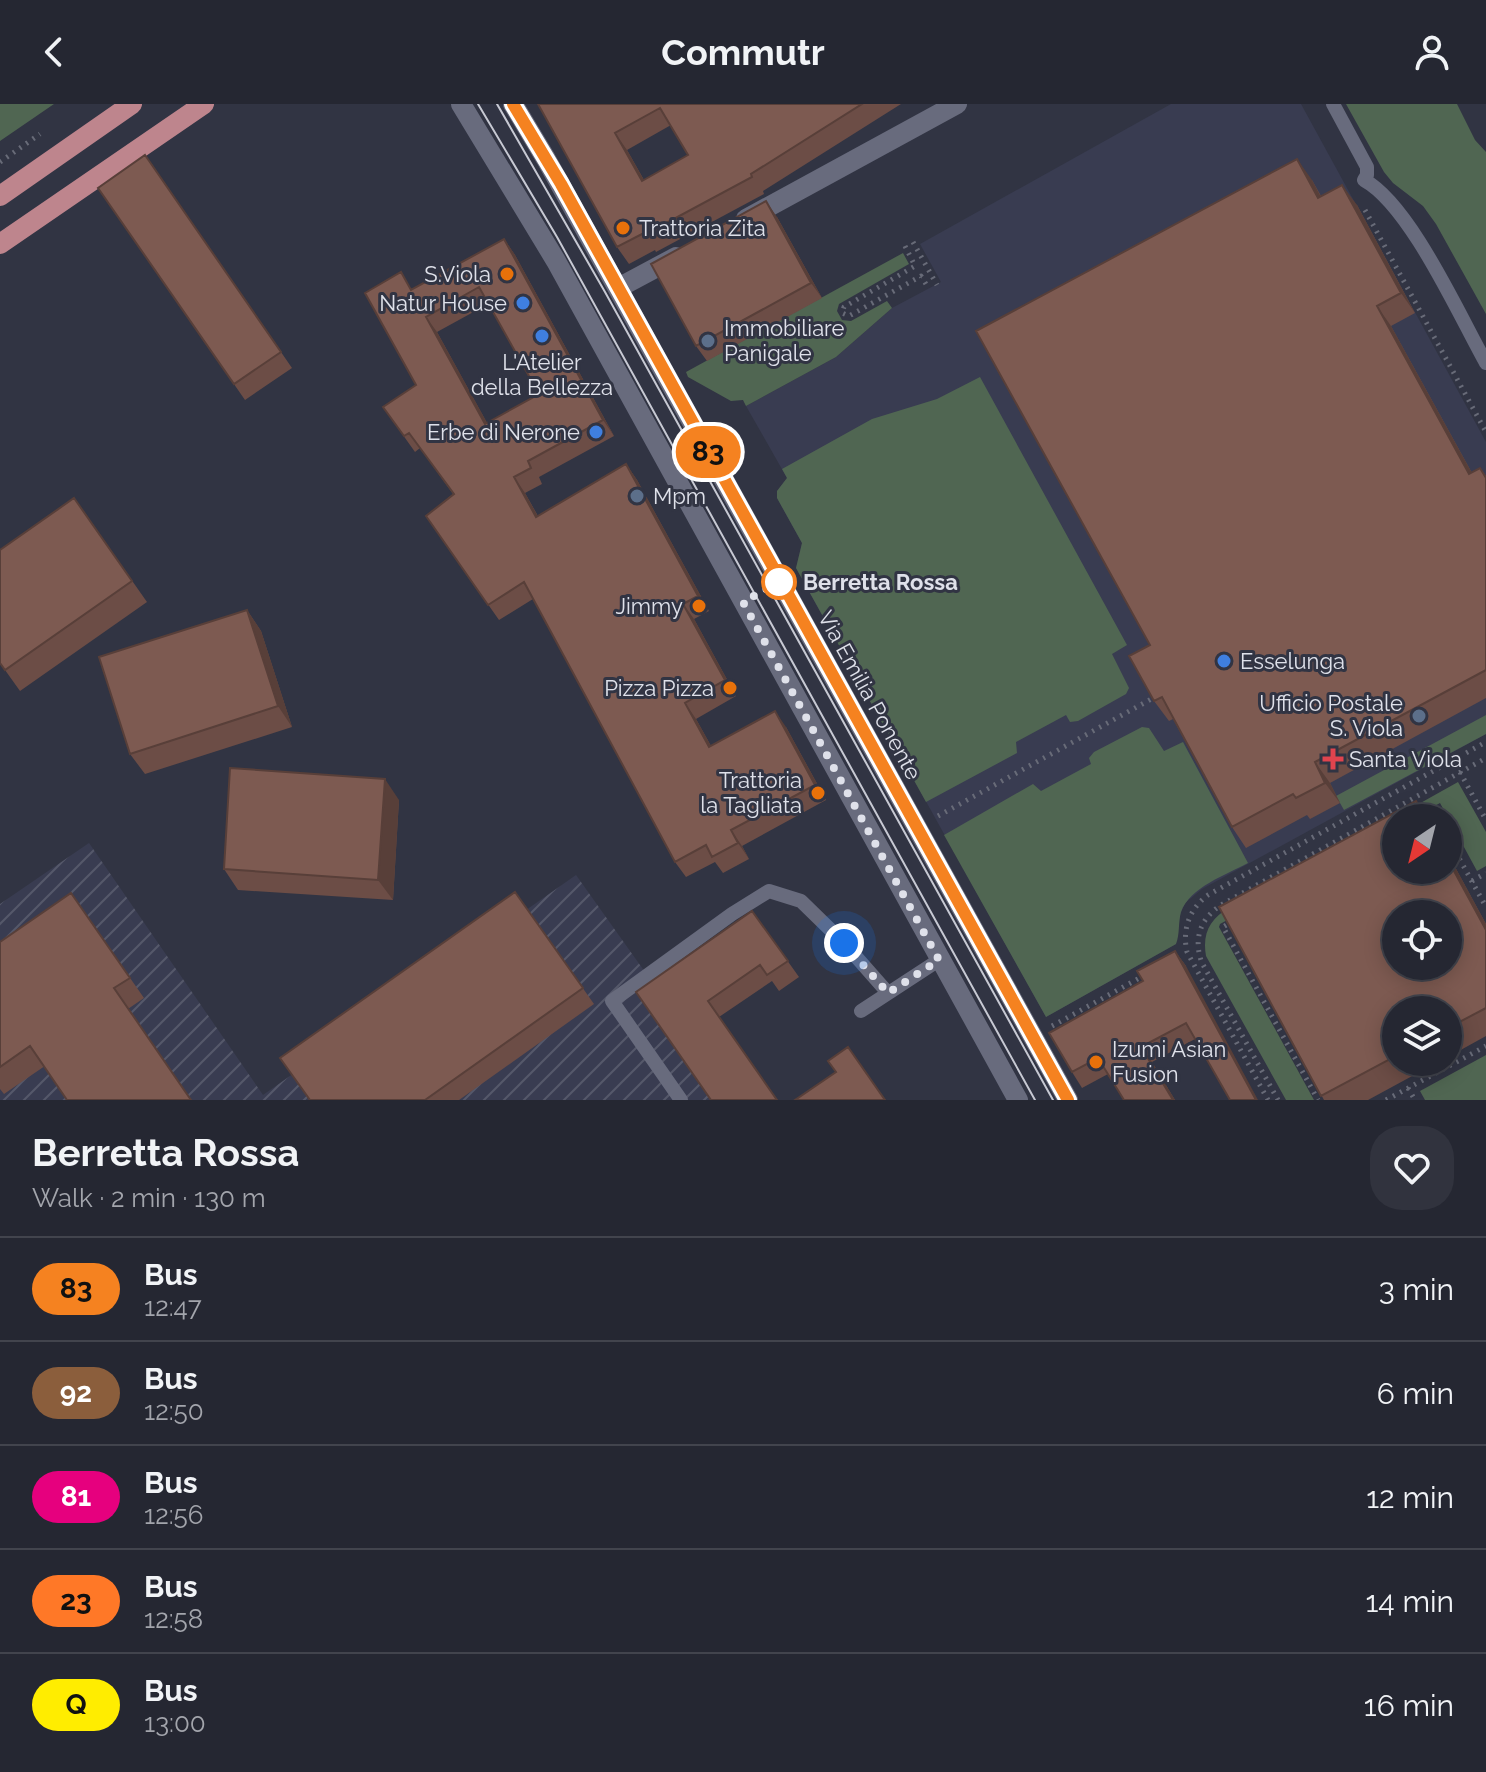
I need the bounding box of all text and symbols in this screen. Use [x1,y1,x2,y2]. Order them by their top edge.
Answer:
icon: back [32,30,76,74]
icon: person [1410,30,1454,74]
text: Commutr [661,31,825,73]
place label: Trattoria Zita [639,215,766,241]
marker: Trattoria Zita [614,219,632,237]
place label: S.Viola [424,261,491,287]
marker: S.Viola [498,265,516,283]
place label: Natur House [379,290,507,316]
marker: Natur House [514,294,532,312]
place label: Immobiliare Panigale [724,315,844,366]
marker: L'Atelier della Bellezza [533,327,551,345]
marker: Immobiliare Panigale [699,332,717,350]
place label: L'Atelier della Bellezza [471,349,613,400]
place label: Erbe di Nerone [427,419,580,445]
marker: Erbe di Nerone [587,423,605,441]
line badge: 83 [672,426,744,478]
text: 83 [692,435,724,468]
place label: Mpm [653,483,706,509]
marker: Mpm [628,487,646,505]
marker: Berretta Rossa [762,565,796,599]
place label: Berretta Rossa [803,569,958,595]
place label: Jimmy [615,593,683,619]
marker: Jimmy [690,597,708,615]
street label: Via Emilia Ponente [813,606,927,784]
place label: Esselunga [1240,648,1345,674]
marker: Esselunga [1215,652,1233,670]
place label: Pizza Pizza [604,675,714,701]
marker: Pizza Pizza [721,679,739,697]
place label: Ufficio Postale S. Viola [1259,690,1403,741]
marker: Ufficio Postale S. Viola [1410,707,1428,725]
place label: Santa Viola [1349,746,1462,772]
marker: Santa Viola [1324,750,1342,768]
place label: Trattoria la Tagliata [700,767,802,818]
marker: Trattoria la Tagliata [809,784,827,802]
north arrow [1382,804,1462,884]
map controls [1382,804,1462,1076]
button: locate [1382,900,1462,980]
your location [824,923,864,963]
button: layers [1382,996,1462,1076]
place label: Izumi Asian Fusion [1112,1036,1226,1087]
marker: Izumi Asian Fusion [1087,1053,1105,1071]
button: heart [1370,1126,1454,1210]
text: Berretta Rossa [32,1130,299,1175]
text: Walk · 2 min · 130 m [32,1183,266,1213]
text: Bus [144,1257,198,1292]
text: 83 [60,1272,92,1305]
text: 3 min [1379,1272,1454,1307]
text: 12:47 [144,1292,202,1322]
text: Bus [144,1361,198,1396]
text: 92 [60,1376,92,1409]
text: 6 min [1377,1376,1454,1411]
text: 12:50 [144,1396,204,1426]
text: Bus [144,1465,198,1500]
text: 81 [61,1480,91,1513]
text: 12 min [1366,1480,1454,1515]
text: 12:56 [144,1500,203,1530]
text: Bus [144,1569,198,1604]
text: 23 [60,1584,92,1617]
text: 14 min [1366,1584,1454,1619]
text: 12:58 [144,1604,203,1634]
text: Bus [144,1673,198,1708]
text: Q [65,1688,87,1721]
text: 16 min [1364,1688,1454,1723]
text: 13:00 [144,1708,206,1738]

